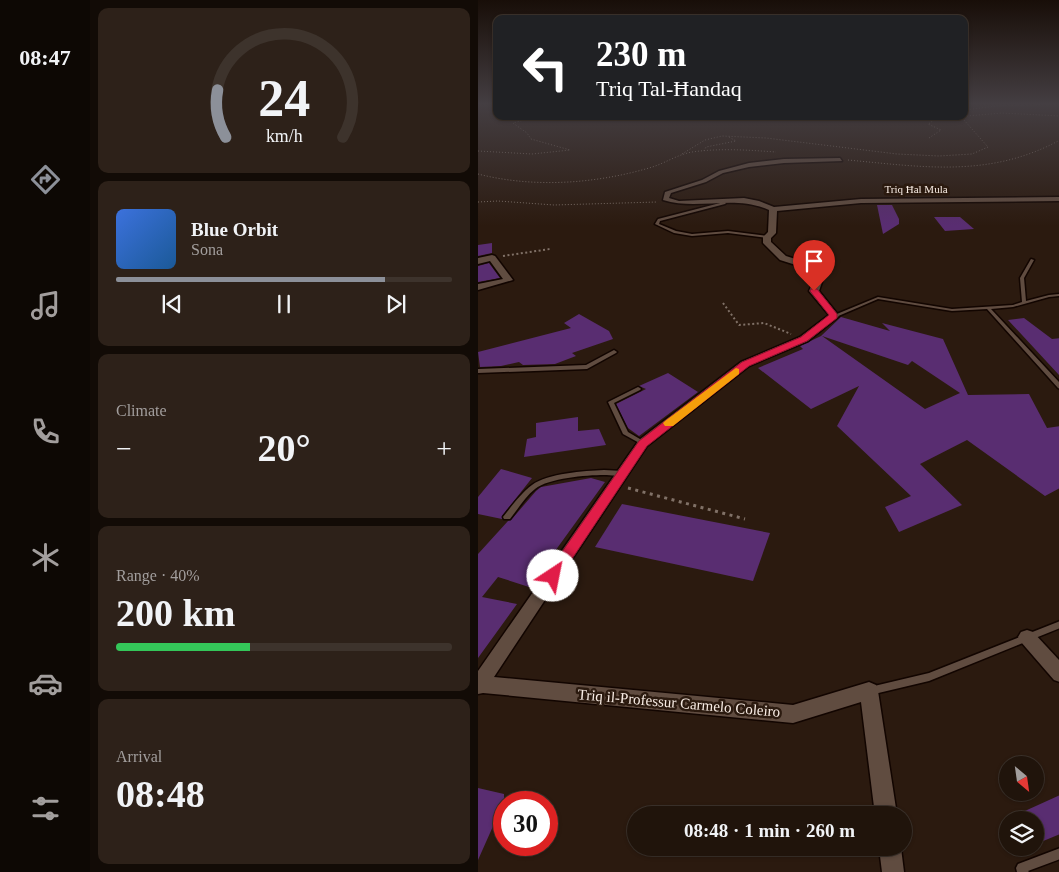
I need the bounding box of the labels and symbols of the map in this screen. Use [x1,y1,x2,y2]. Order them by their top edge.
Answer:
street label: Triq Ħal Mula [884,183,948,195]
pin [793,240,835,291]
position arrow [526,549,578,601]
street label: Triq il-Professur Carmelo Coleiro [577,686,781,720]
north arrow [999,756,1044,801]
speed limit sign: 30 [493,791,558,856]

